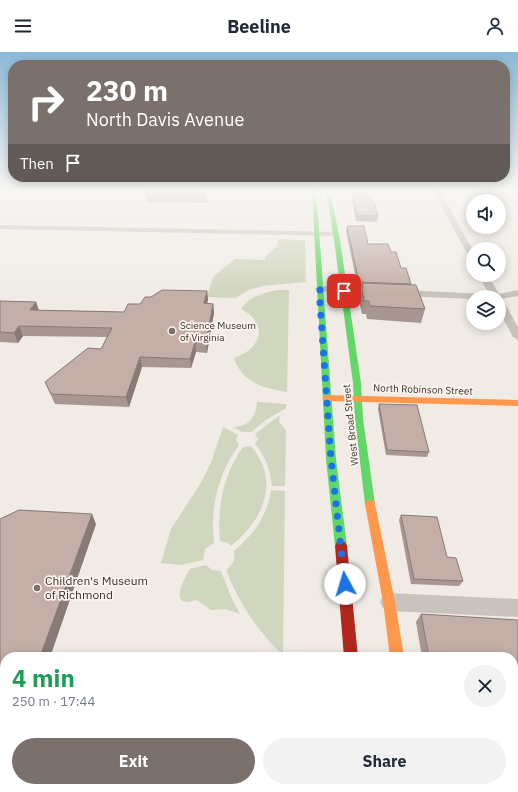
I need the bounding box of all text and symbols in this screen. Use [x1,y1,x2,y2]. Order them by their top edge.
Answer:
icon: menu [12,15,34,37]
text: Beeline [227,15,291,38]
icon: person [484,15,506,37]
text: 230 m [86,72,168,109]
icon: right [20,76,72,128]
text: North Davis Avenue [86,108,244,131]
icon: arrive [62,152,84,174]
text: Then [20,154,54,173]
map controls [466,194,506,330]
button: sound [466,194,506,234]
button: search [466,242,506,282]
pin [327,274,361,308]
icon: arrive [333,280,355,302]
button: layers [466,290,506,330]
place label: Science Museum of Virginia [180,319,256,344]
marker: Science Museum of Virginia [167,326,177,336]
street label: North Robinson Street [373,381,474,398]
street label: West Broad Street [340,383,361,466]
position arrow [324,563,366,605]
place label: Children's Museum of Richmond [45,573,148,602]
marker: Children's Museum of Richmond [32,583,42,593]
text: 4 min [12,662,75,694]
button: close [464,665,506,707]
text: 250 m · 17:44 [12,693,95,710]
button: Exit [12,738,255,784]
button: Share [263,738,506,784]

